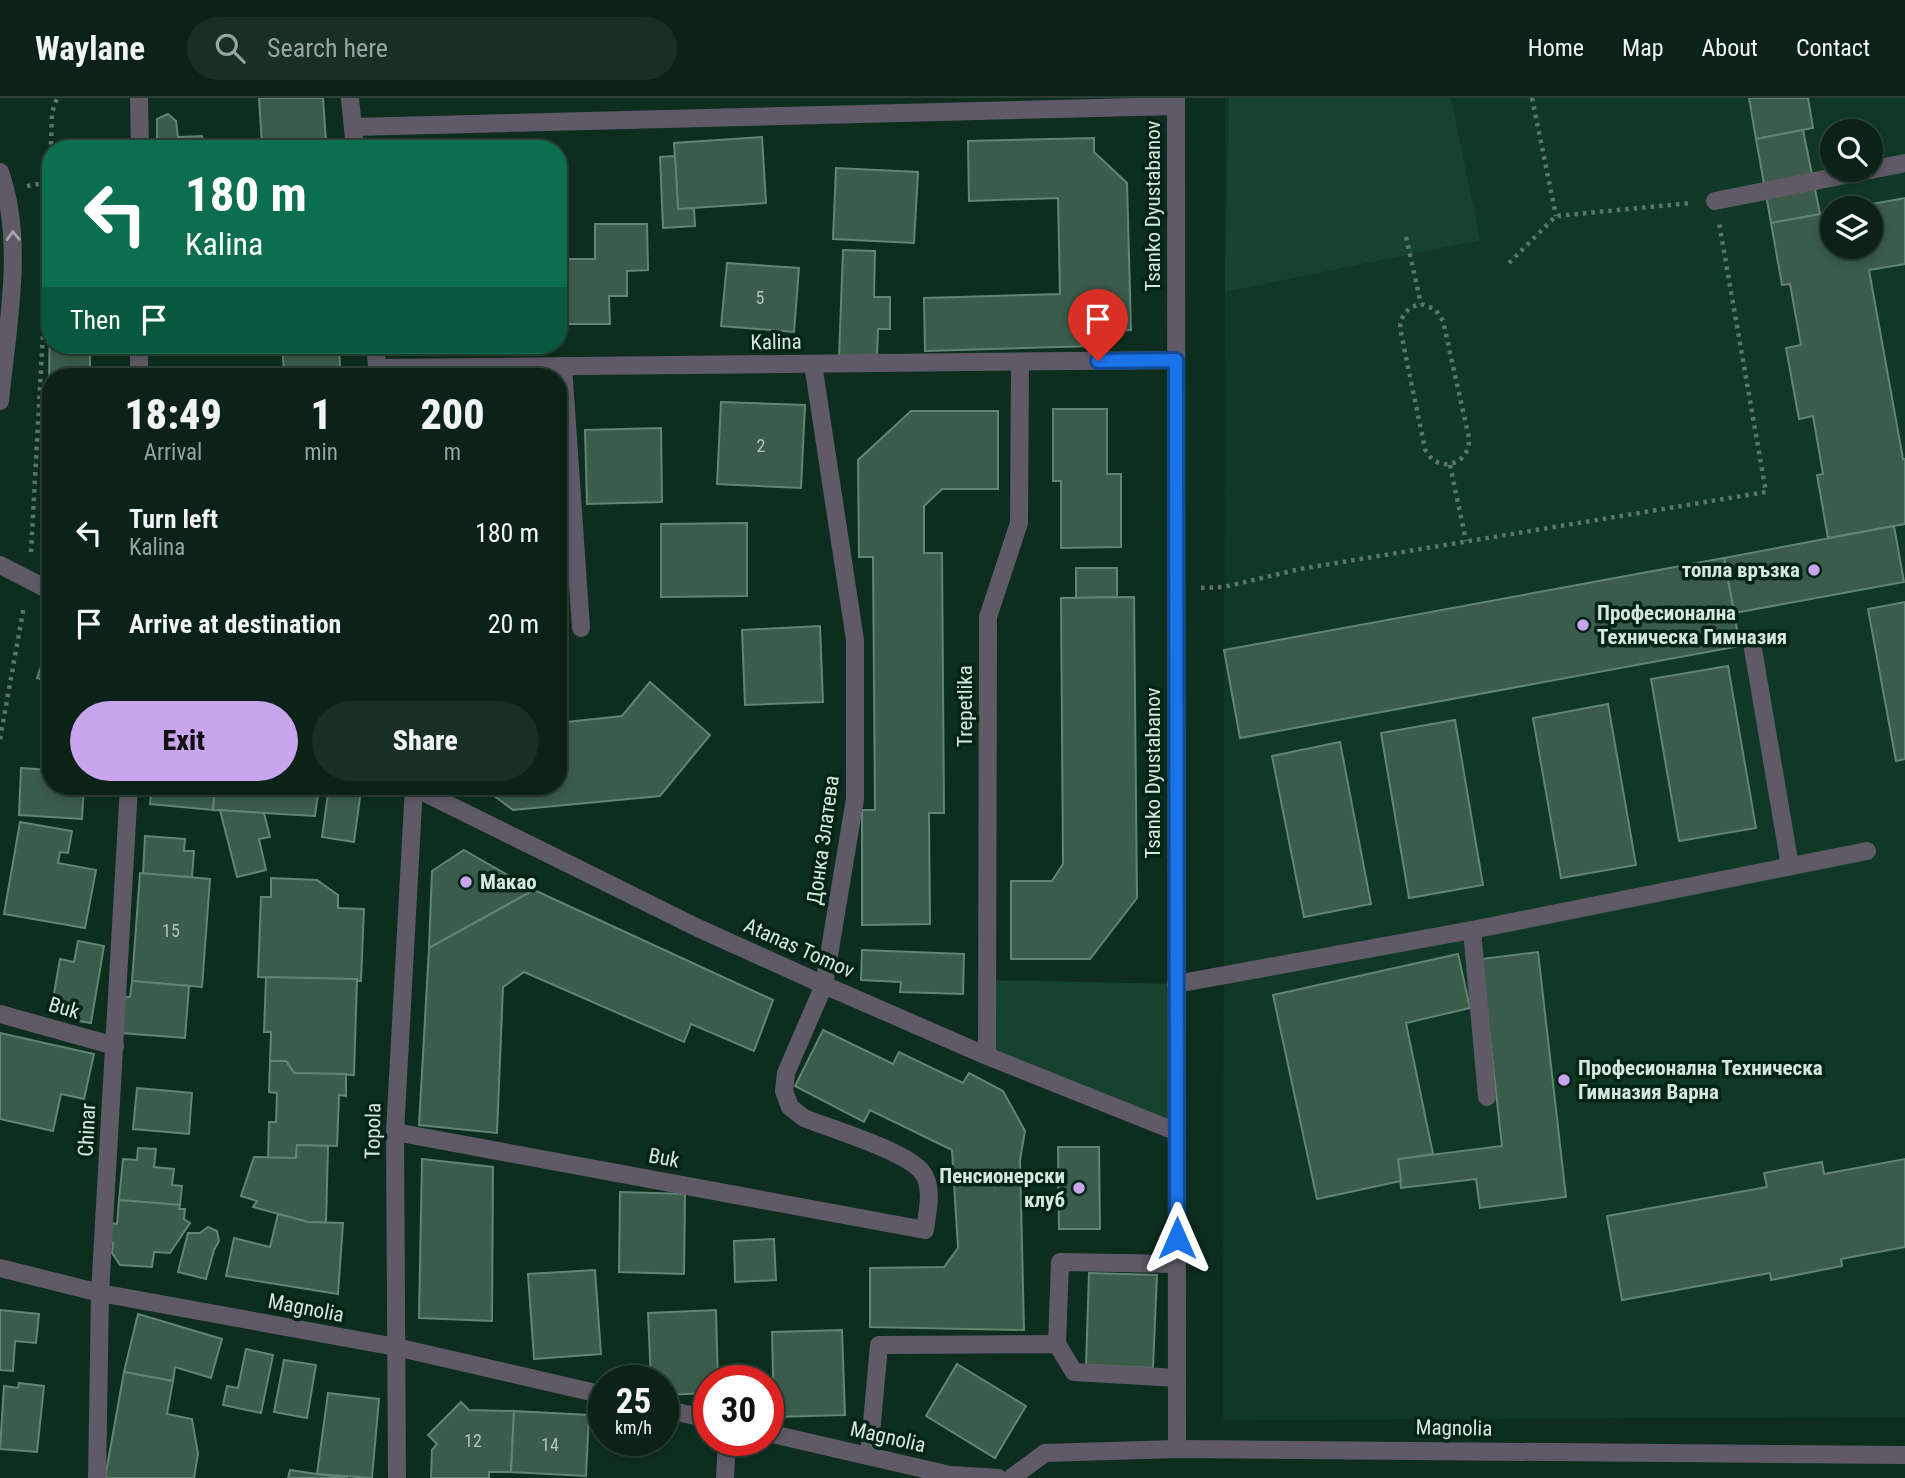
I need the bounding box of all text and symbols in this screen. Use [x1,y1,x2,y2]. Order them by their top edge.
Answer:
search box [187,17,677,80]
text: Waylane [35,29,145,68]
icon: search [211,29,249,67]
text: Search here [267,33,388,63]
text: Home [1528,34,1584,62]
text: Map [1622,34,1664,62]
text: About [1702,34,1758,62]
text: Contact [1796,34,1870,62]
map controls [1820,119,1883,259]
button: search [1820,119,1883,182]
street label: Tsanko Dyustabanov [1141,120,1165,292]
text: 180 m [185,166,307,223]
icon: left [70,168,161,259]
button: layers [1820,196,1883,259]
text: Kalina [185,225,263,263]
one-way arrow [6,230,21,241]
house number: 5 [756,287,765,308]
pin [1068,289,1128,361]
icon: arrive [1079,300,1117,338]
icon: arrive [135,301,173,339]
text: Then [70,305,121,335]
street label: Kalina [750,330,802,354]
text: 18:49 [124,390,222,439]
text: 1 [310,390,332,439]
text: 200 [420,390,485,439]
house number: 2 [757,435,766,456]
text: Arrival [144,439,202,466]
text: min [304,439,338,466]
text: m [444,439,461,466]
text: Turn left [129,504,218,534]
icon: left [70,514,108,552]
text: 180 m [475,518,539,548]
text: Kalina [129,534,185,561]
place label: топла връзка [1682,558,1800,582]
marker: топла връзка [1806,562,1822,578]
place label: Професионална Техническа Гимназия [1597,601,1787,649]
icon: arrive [70,605,108,643]
text: Arrive at destination [129,609,341,639]
text: 20 m [488,609,539,639]
marker: Професионална Техническа Гимназия [1575,617,1591,633]
street label: Trepetlika [953,665,977,747]
street label: Tsanko Dyustabanov [1141,687,1165,859]
button: Exit [70,701,298,781]
button: Share [312,701,539,781]
street label: Донка Златева [802,774,844,906]
place label: Макао [480,870,537,894]
marker: Макао [458,874,474,890]
street label: Atanas Tomov [740,913,858,983]
house number: 15 [162,920,180,941]
street label: Buk [46,992,83,1024]
place label: Професионална Техническа Гимназия Варна [1578,1056,1823,1104]
marker: Професионална Техническа Гимназия Варна [1556,1072,1572,1088]
street label: Chinar [74,1103,100,1157]
street label: Topola [361,1103,385,1159]
street label: Buk [646,1143,682,1173]
place label: Пенсионерски клуб [939,1164,1065,1212]
marker: Пенсионерски клуб [1071,1180,1087,1196]
position arrow [1140,1201,1214,1275]
street label: Magnolia [266,1289,346,1327]
speed limit sign: 30 [693,1365,784,1456]
text: 25 [616,1381,651,1422]
street label: Magnolia [1415,1415,1493,1441]
text: km/h [615,1417,652,1438]
street label: Magnolia [848,1417,928,1457]
house number: 12 [464,1430,482,1451]
house number: 14 [541,1434,559,1455]

